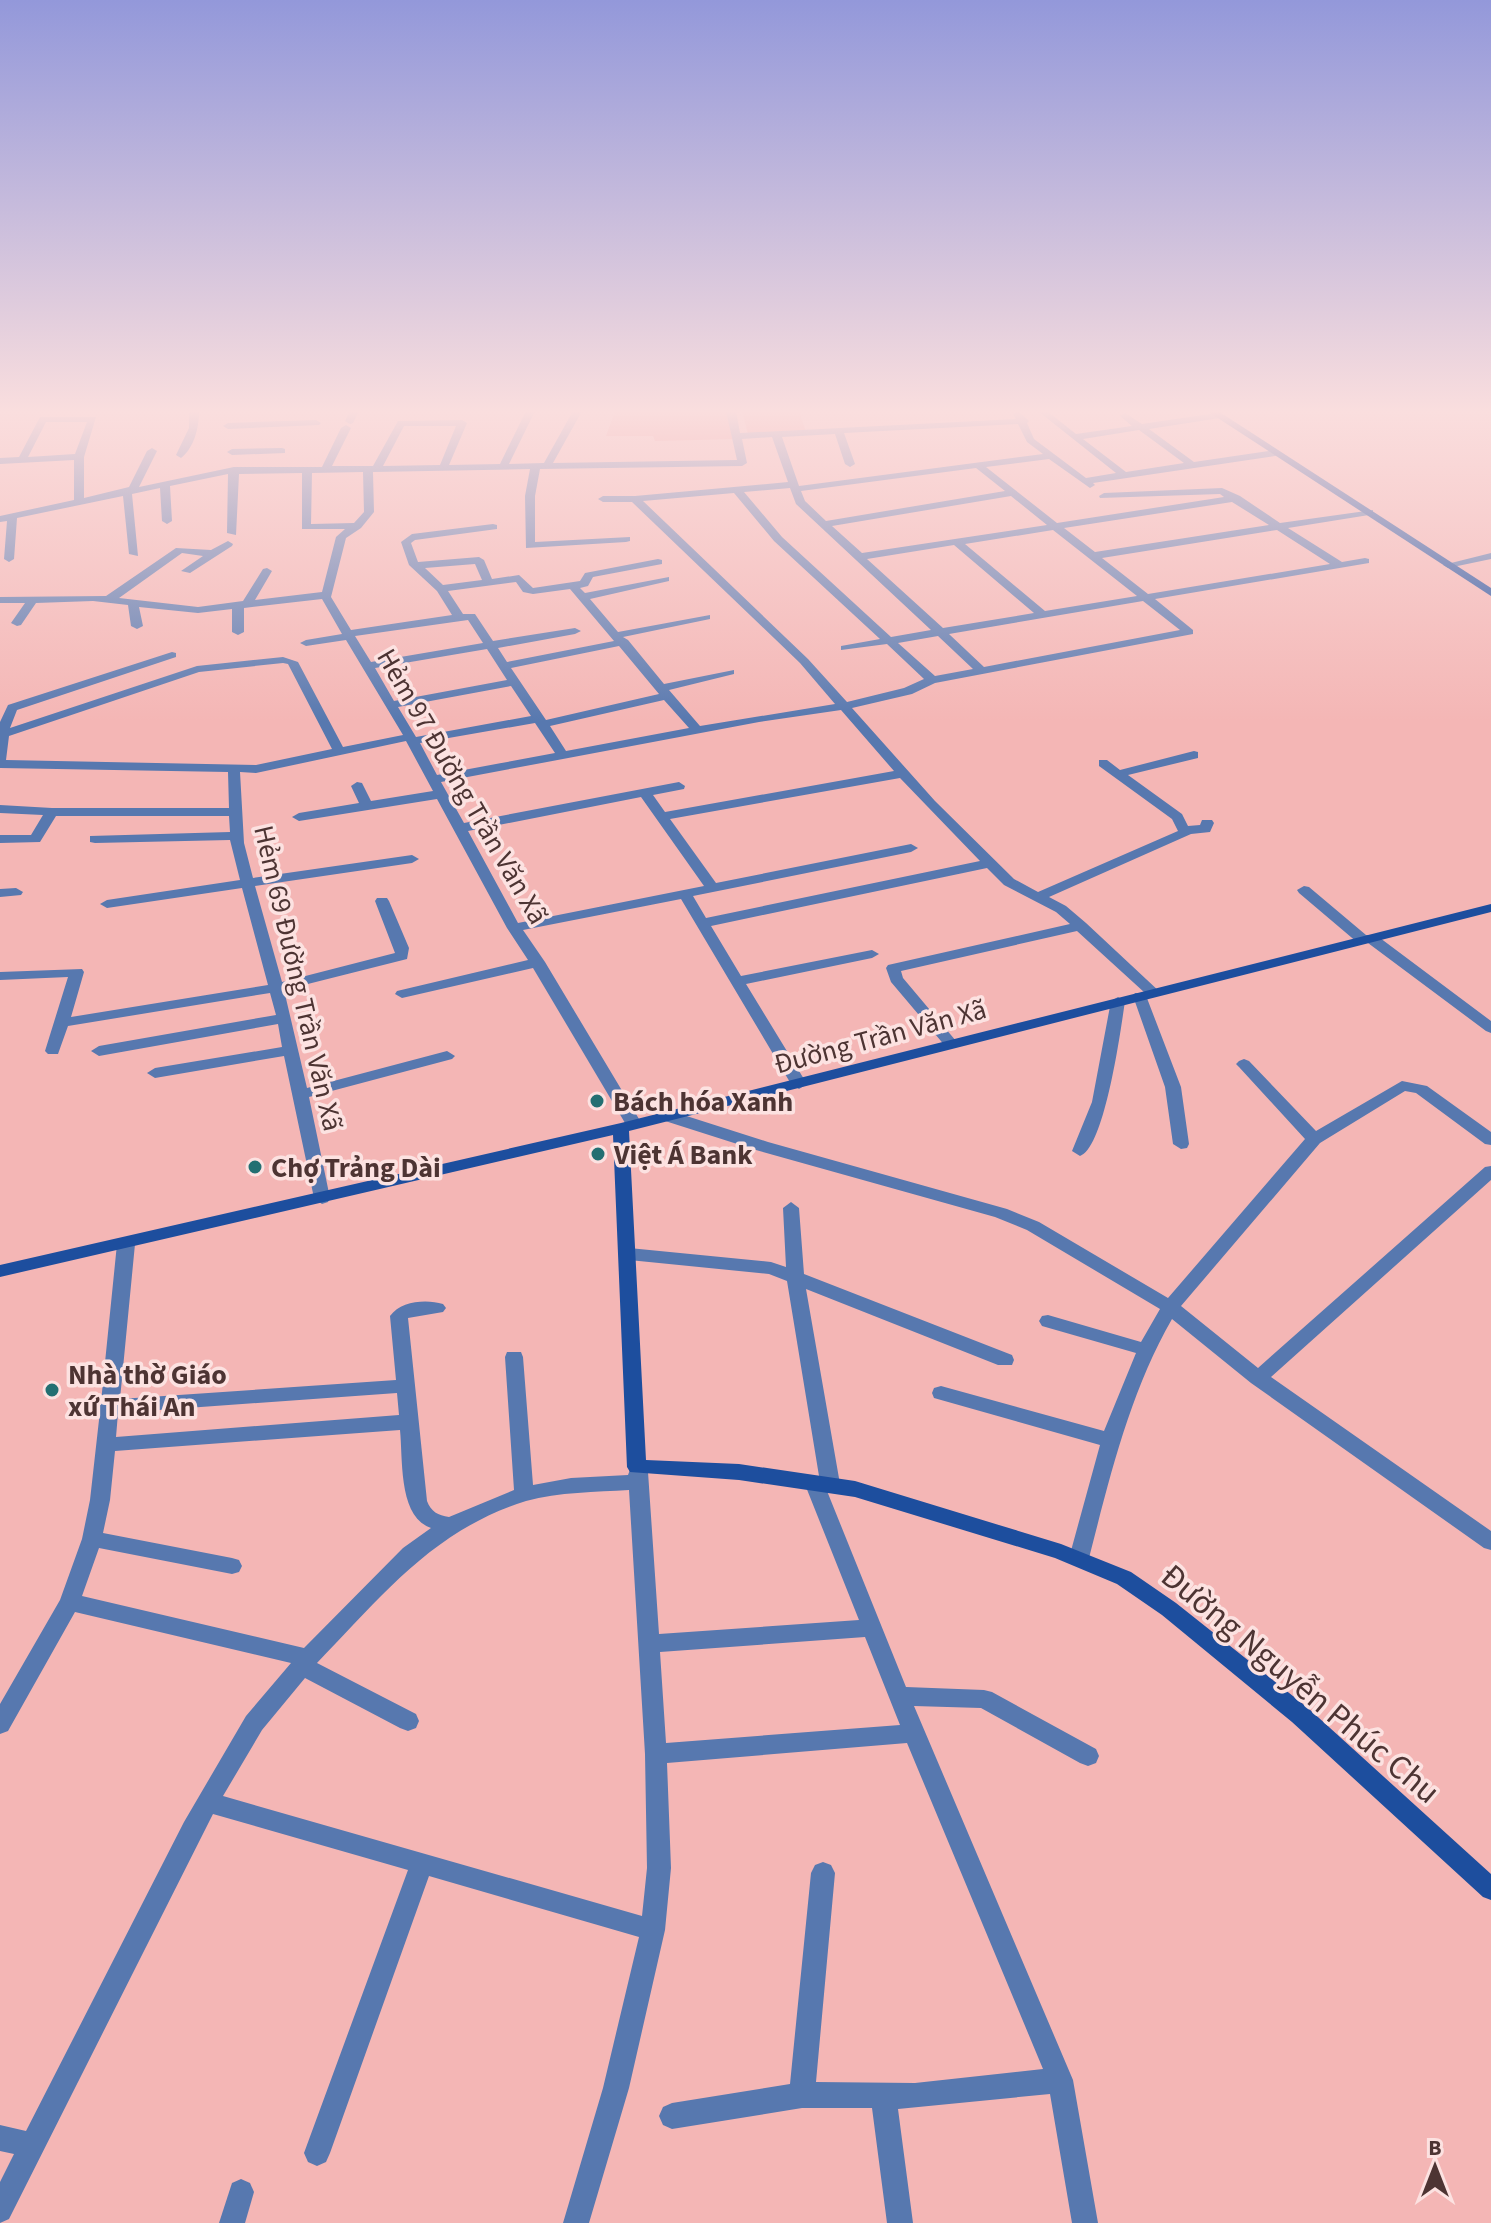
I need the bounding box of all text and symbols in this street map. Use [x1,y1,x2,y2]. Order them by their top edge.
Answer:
street label: Hẻm 97 Đường Trần Văn Xã [367,641,558,932]
street label: Hẻm 69 Đường Trần Văn Xã [243,822,353,1135]
street label: Đường Trần Văn Xã [770,989,991,1084]
place label: Bách hóa Xanh [613,1082,793,1122]
marker: Bách hóa Xanh [588,1092,606,1110]
place label: Việt Á Bank [613,1135,753,1175]
marker: Việt Á Bank [589,1145,607,1163]
place label: Chợ Trảng Dài [271,1148,441,1188]
marker: Chợ Trảng Dài [246,1158,264,1176]
place label: Nhà thờ Giáo xứ Thái An [68,1355,227,1427]
marker: Nhà thờ Giáo xứ Thái An [43,1381,61,1399]
street label: Đường Nguyễn Phúc Chu [1150,1552,1450,1816]
north arrow [1395,2127,1475,2207]
text: B [1428,2132,1442,2164]

